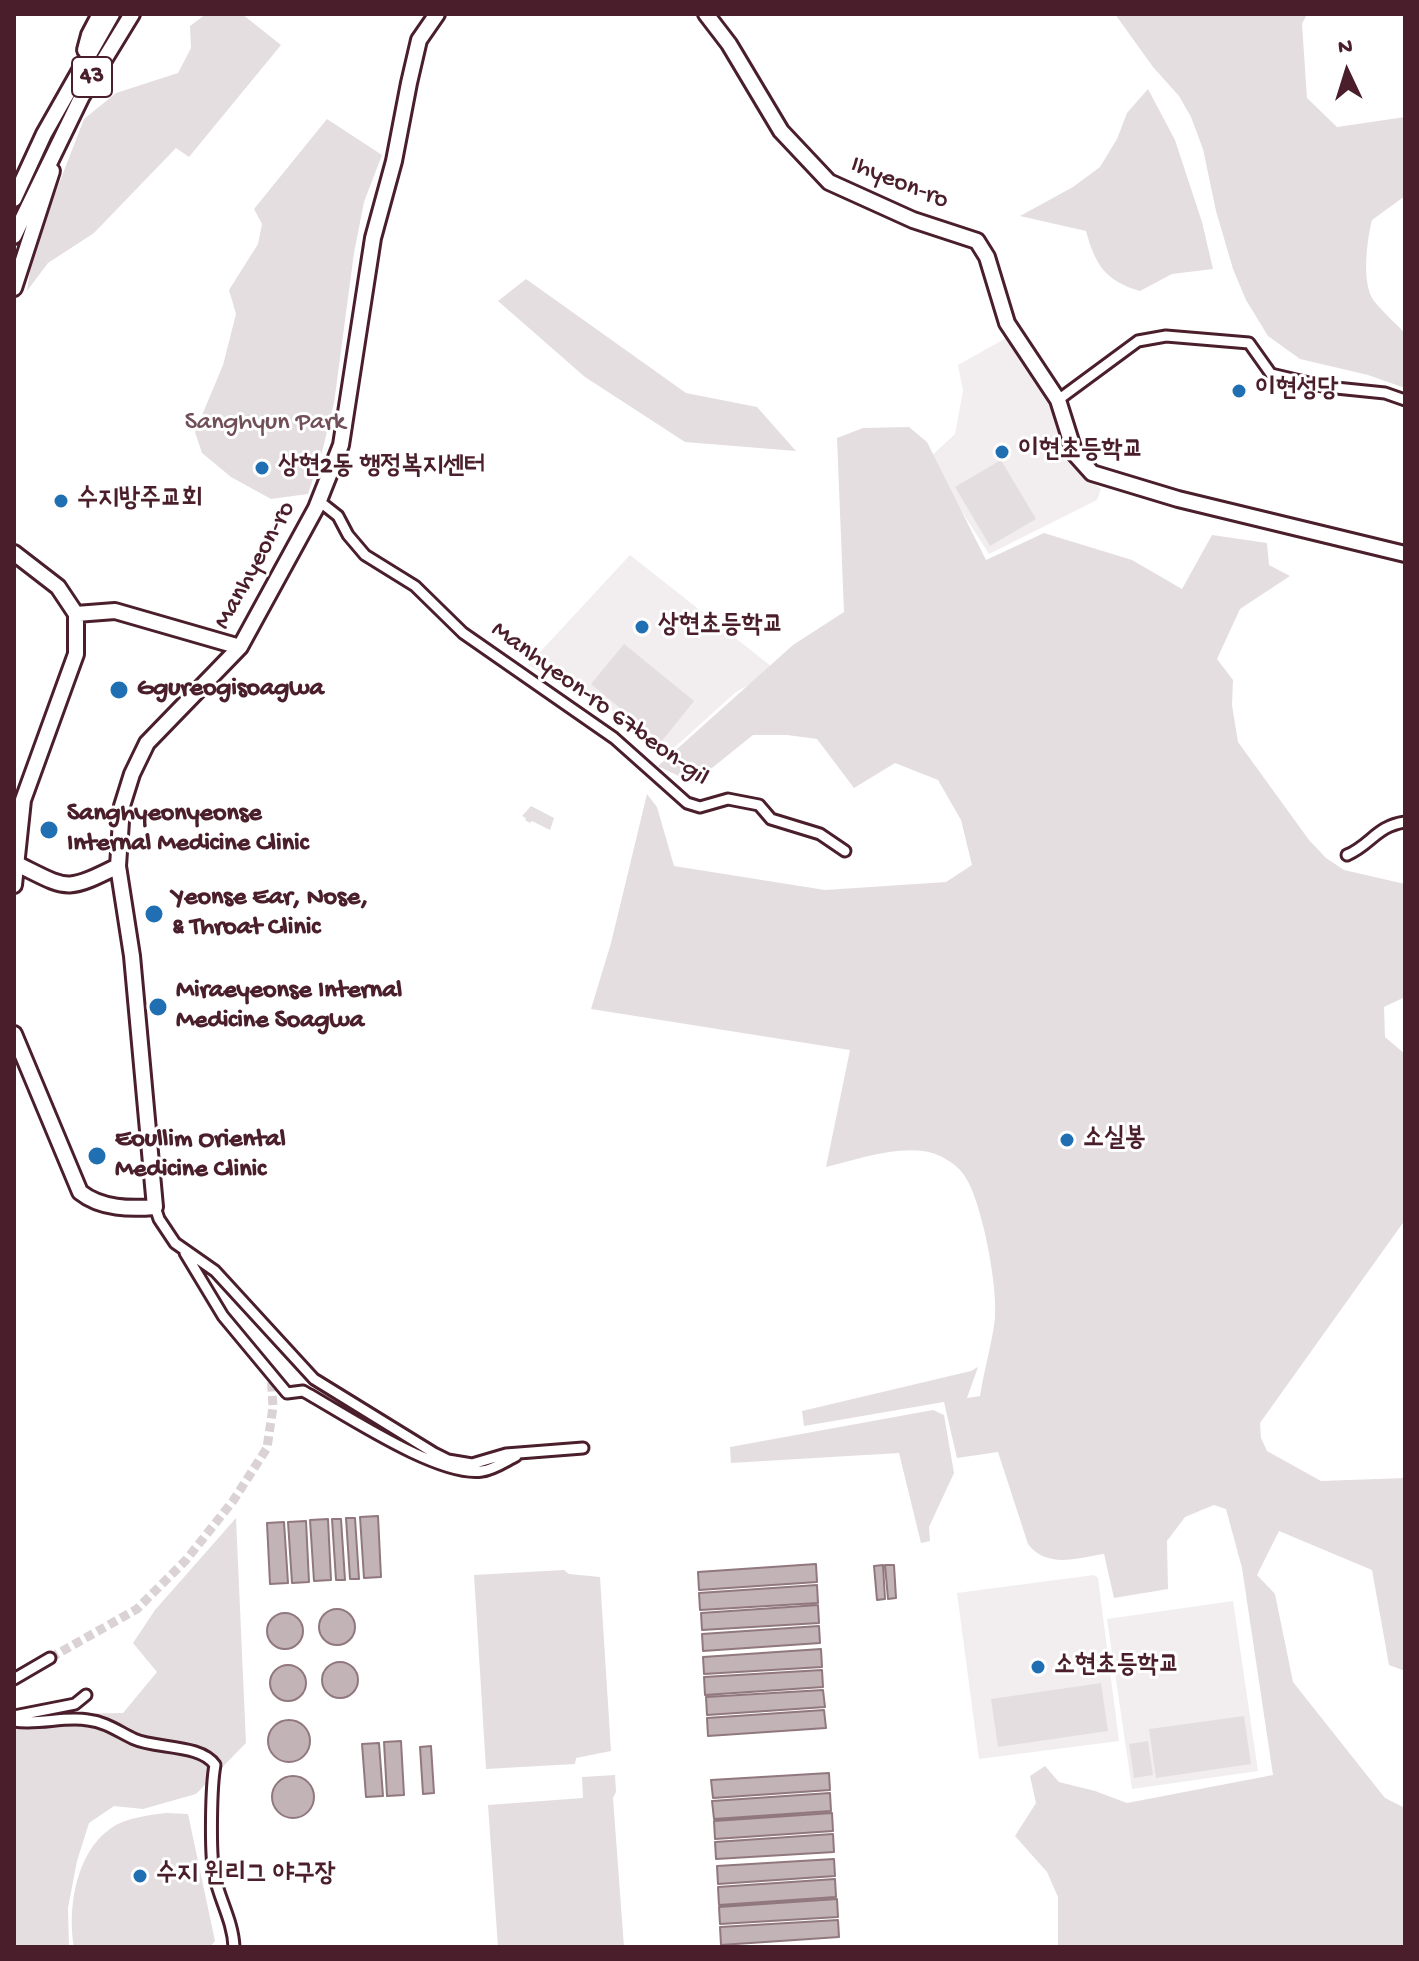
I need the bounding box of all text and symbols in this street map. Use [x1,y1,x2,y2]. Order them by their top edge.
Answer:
north arrow [1307,32,1387,112]
text: N [1337,35,1353,62]
road number: 43 [72,57,112,97]
street label: Ihyeon-ro [845,150,953,218]
place label: 이현성당 [1255,375,1339,407]
marker: 이현성당 [1230,382,1248,400]
park label: Sanghyun Park [185,408,345,440]
place label: 이현초등학교 [1018,436,1144,468]
marker: 이현초등학교 [993,443,1011,461]
place label: 상현2동 행정복지센터 [278,452,485,484]
marker: 상현2동 행정복지센터 [253,459,271,477]
place label: 수지방주교회 [77,485,203,517]
marker: 수지방주교회 [52,492,70,510]
street label: Manhyeon-ro [208,496,304,636]
place label: 상현초등학교 [658,611,784,643]
street label: Manhyeon-ro 67beon-gil [484,615,714,795]
marker: 상현초등학교 [633,618,651,636]
place label: Ggureogisoagwa [137,674,324,706]
marker: Ggureogisoagwa [108,679,130,701]
place label: Sanghyeonyeonse Internal Medicine Clinic [67,799,309,860]
marker: Sanghyeonyeonse Internal Medicine Clinic [38,819,60,841]
place label: Yeonse Ear, Nose, & Throat Clinic [172,883,368,944]
marker: Yeonse Ear, Nose, & Throat Clinic [143,903,165,925]
place label: Miraeyeonse Internal Medicine Soagwa [176,976,402,1038]
marker: Miraeyeonse Internal Medicine Soagwa [147,996,169,1018]
place label: 소실봉 [1083,1124,1146,1156]
place label: Eoullim Oriental Medicine Clinic [115,1125,286,1186]
marker: 소실봉 [1058,1131,1076,1149]
marker: Eoullim Oriental Medicine Clinic [86,1145,108,1167]
place label: 소현초등학교 [1054,1651,1180,1683]
marker: 소현초등학교 [1029,1658,1047,1676]
place label: 수지 윈리그 야구장 [156,1860,336,1892]
marker: 수지 윈리그 야구장 [131,1867,149,1885]

